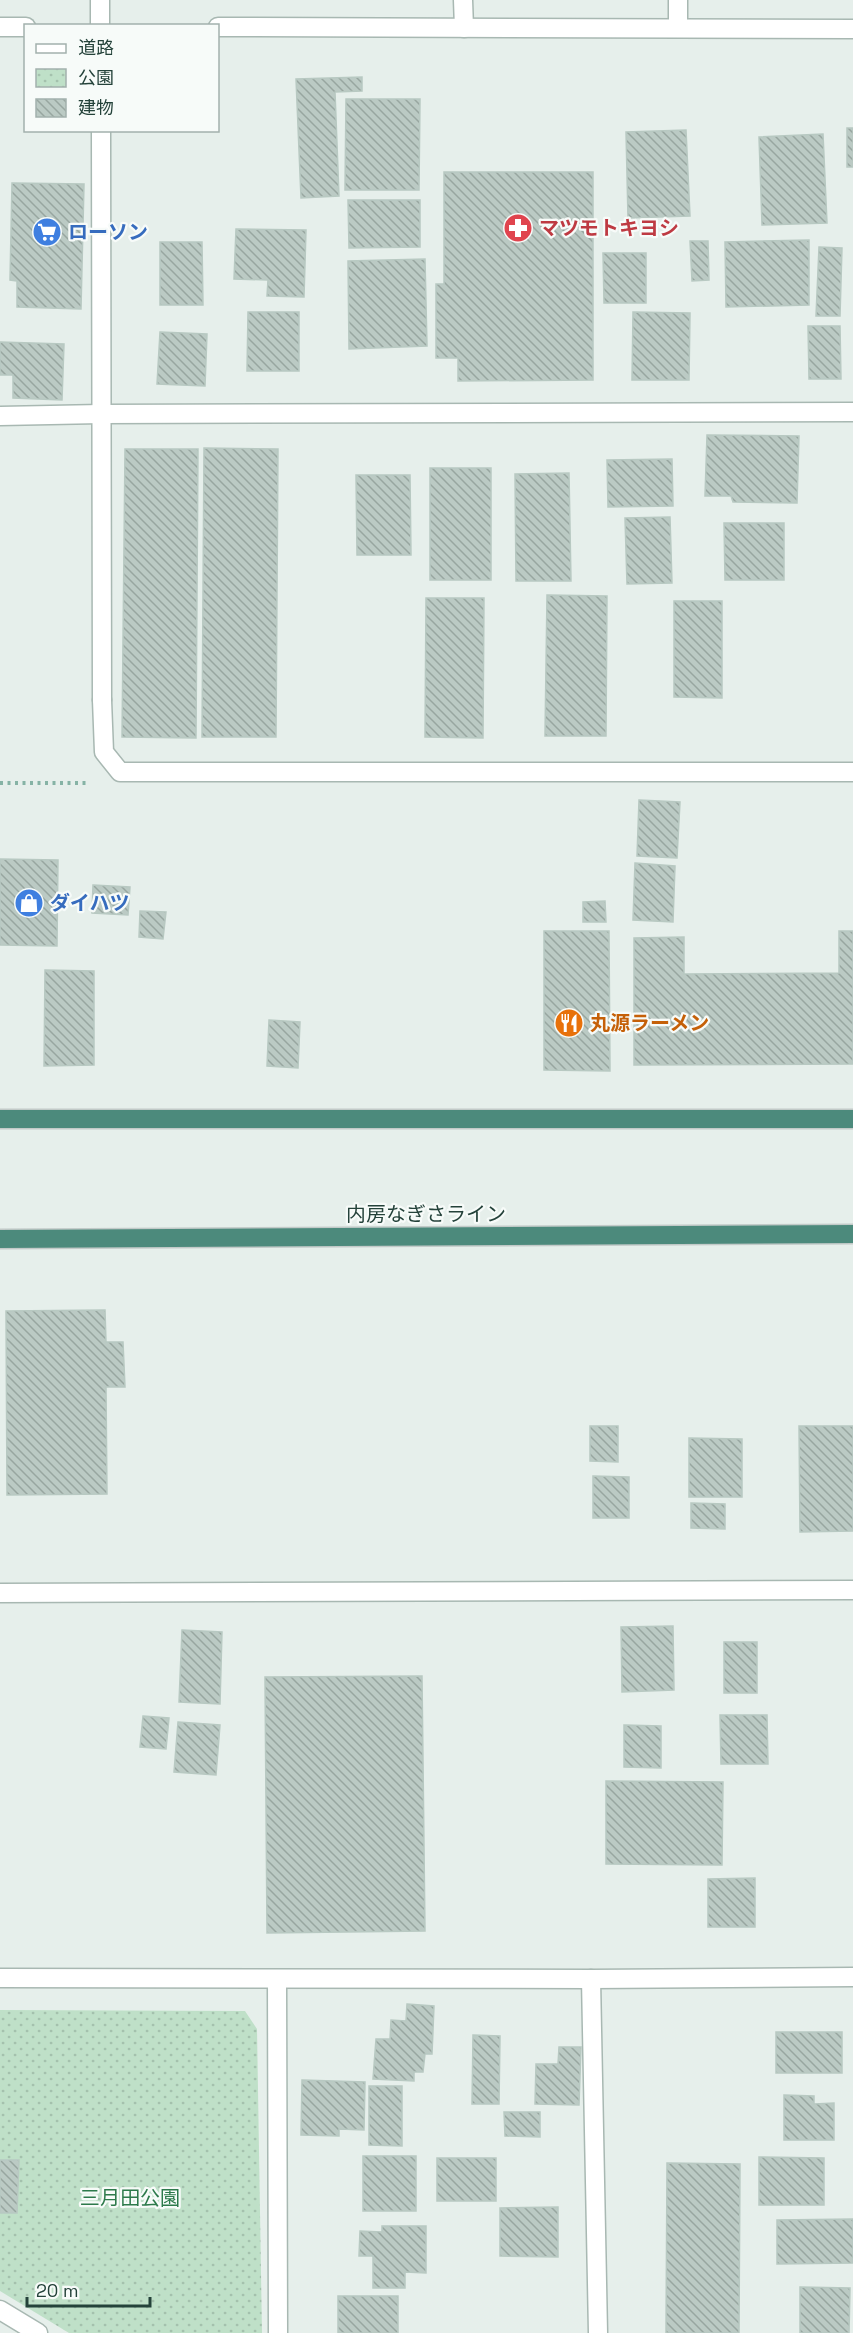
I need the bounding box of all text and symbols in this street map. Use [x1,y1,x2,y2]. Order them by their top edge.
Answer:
legend [24,24,219,132]
text: 道路 [78,36,114,59]
text: 公園 [78,66,114,89]
text: 建物 [78,96,114,119]
pharmacy icon: マツモトキヨシ [502,212,534,244]
place label: マツモトキヨシ [539,215,679,241]
supermarket icon: ローソン [31,216,63,248]
place label: ローソン [68,219,148,245]
shop icon: ダイハツ [13,887,45,919]
place label: ダイハツ [50,890,130,916]
restaurant icon: 丸源ラーメン [553,1007,585,1039]
place label: 丸源ラーメン [590,1010,709,1036]
street label: 内房なぎさライン [346,1201,506,1227]
park label: 三月田公園 [80,2185,180,2211]
scale bar [27,2270,150,2308]
text: 20 m [36,2279,79,2302]

